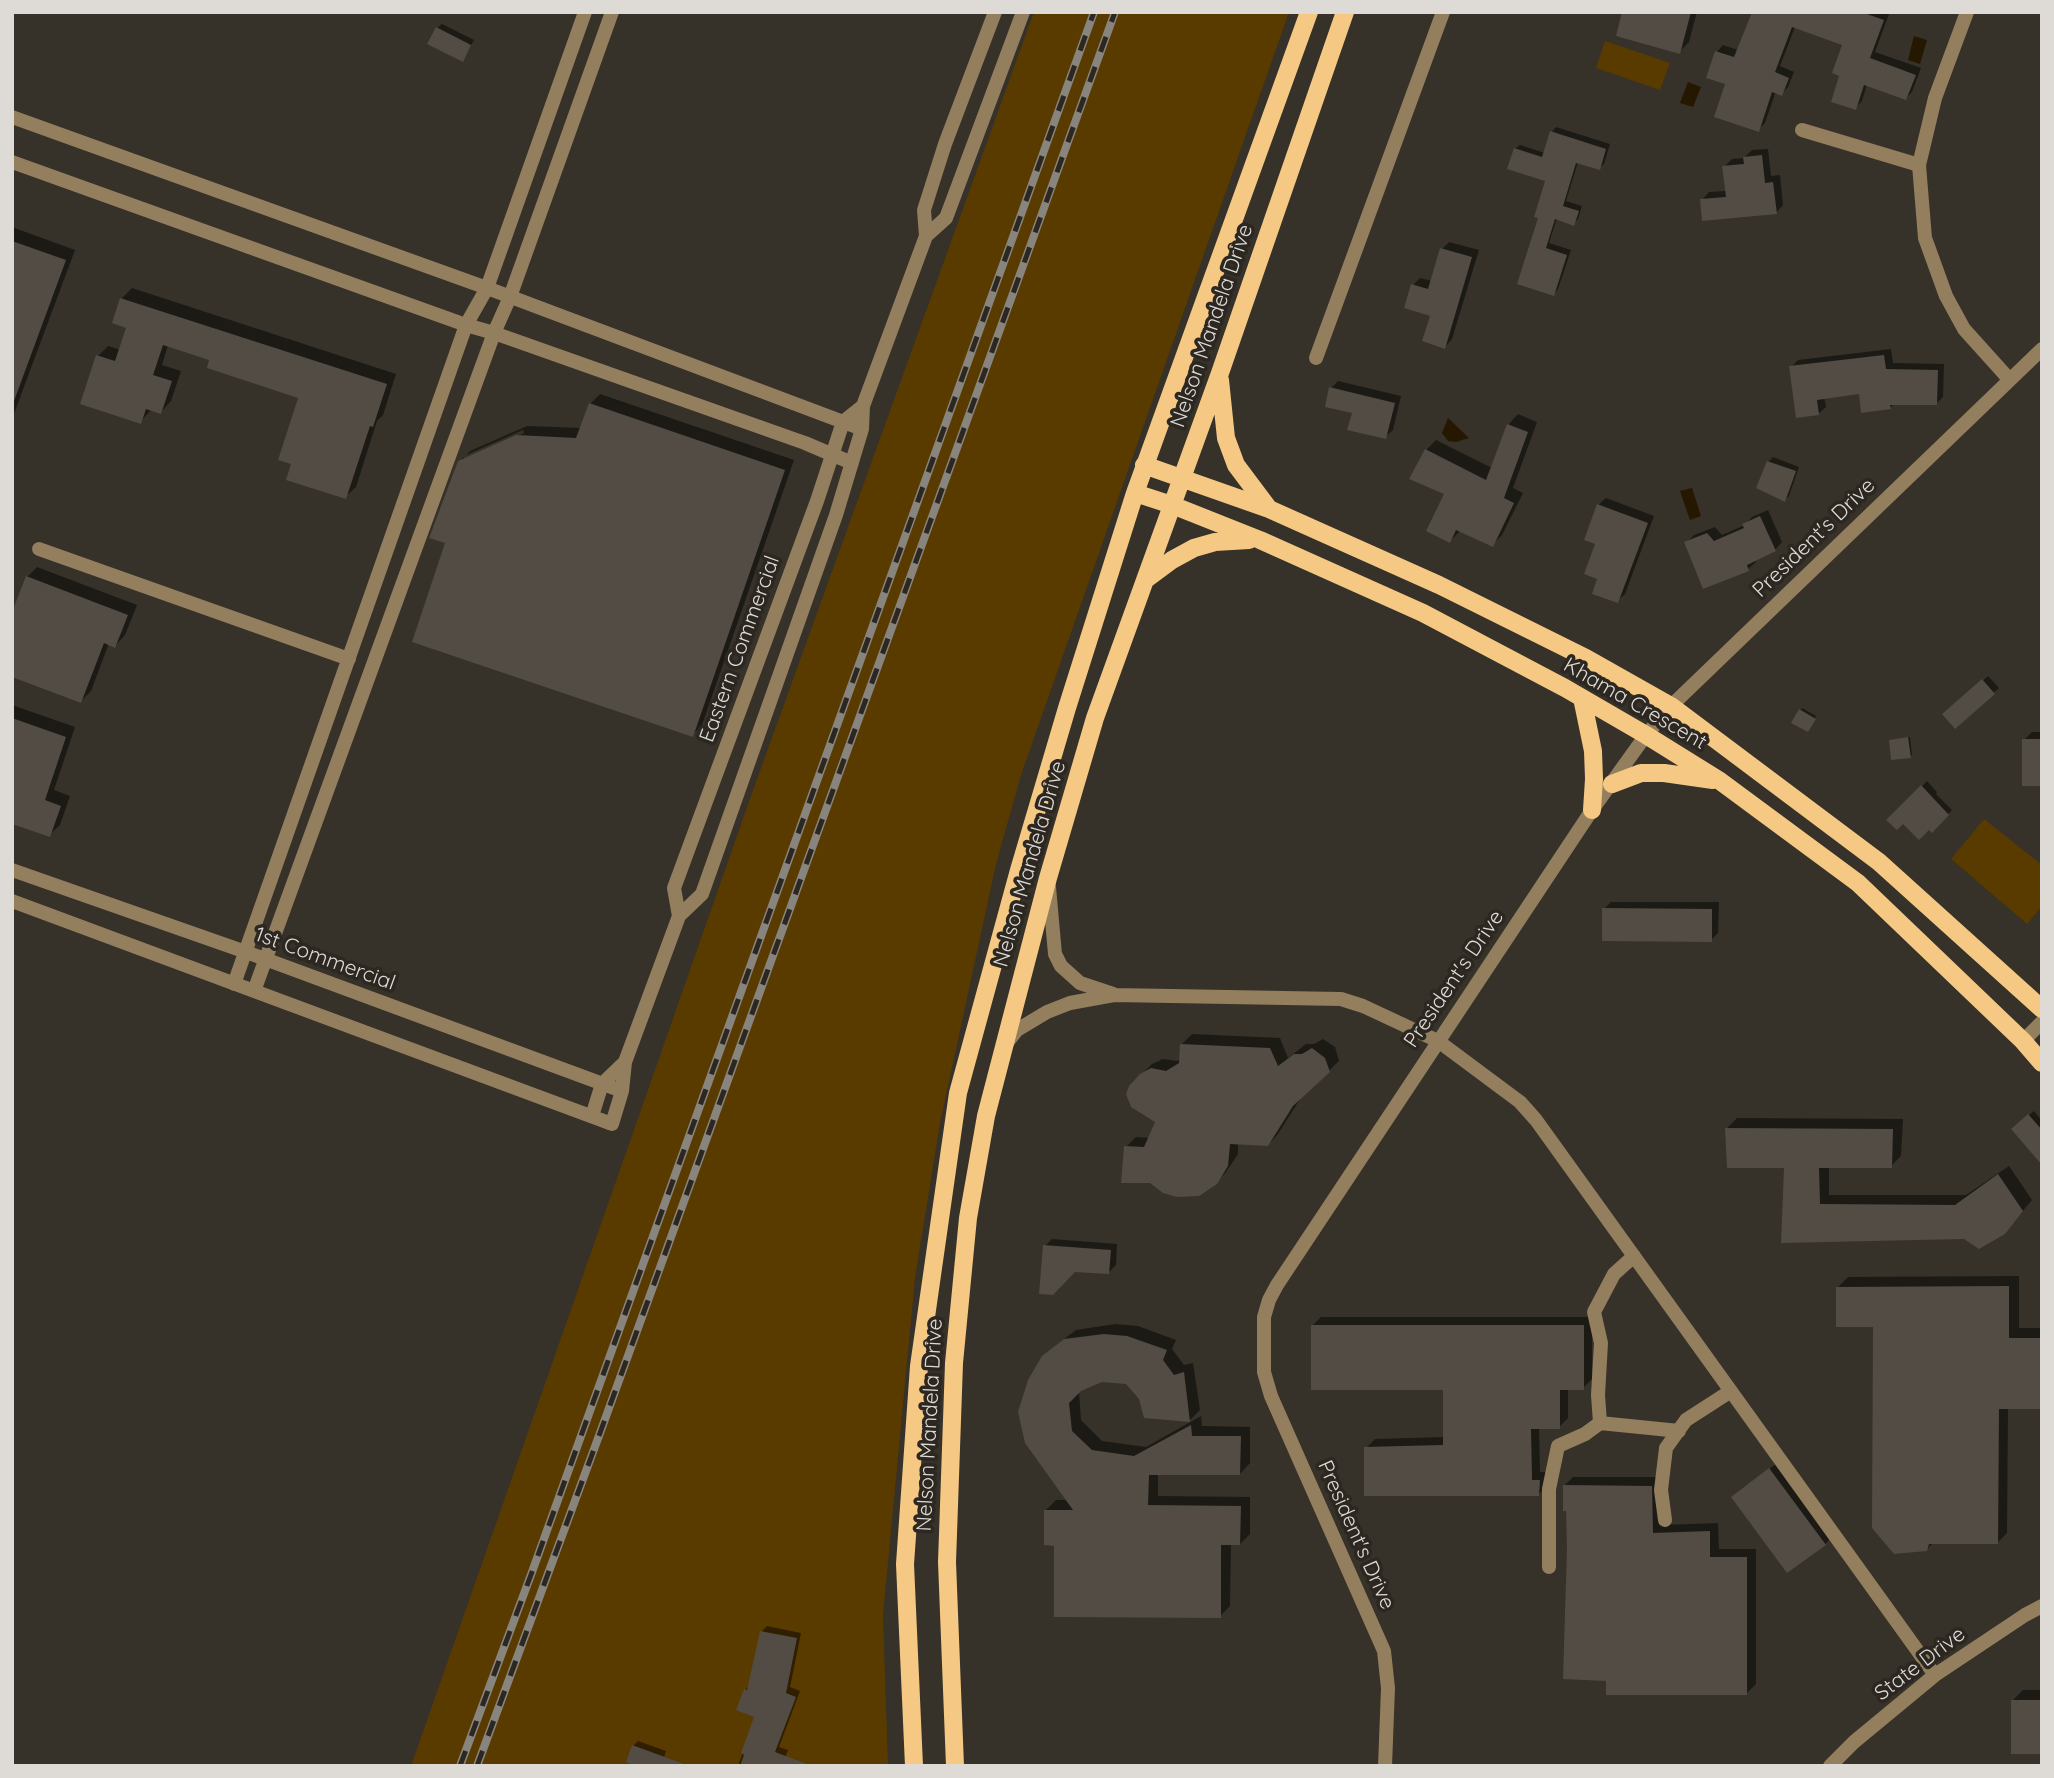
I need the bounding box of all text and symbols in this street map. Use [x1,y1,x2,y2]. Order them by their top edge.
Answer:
street label: Nelson Mandela Drive [1165,221,1259,431]
street label: President's Drive [1748,473,1880,603]
street label: Eastern Commercial [695,552,785,746]
street label: Khama Crescent [1559,653,1711,755]
street label: Nelson Mandela Drive [989,758,1071,970]
street label: President's Drive [1399,905,1509,1053]
street label: 1st Commercial [251,922,399,996]
street label: Nelson Mandela Drive [912,1318,948,1532]
street label: President's Drive [1312,1457,1400,1613]
street label: State Drive [1870,1622,1970,1706]

